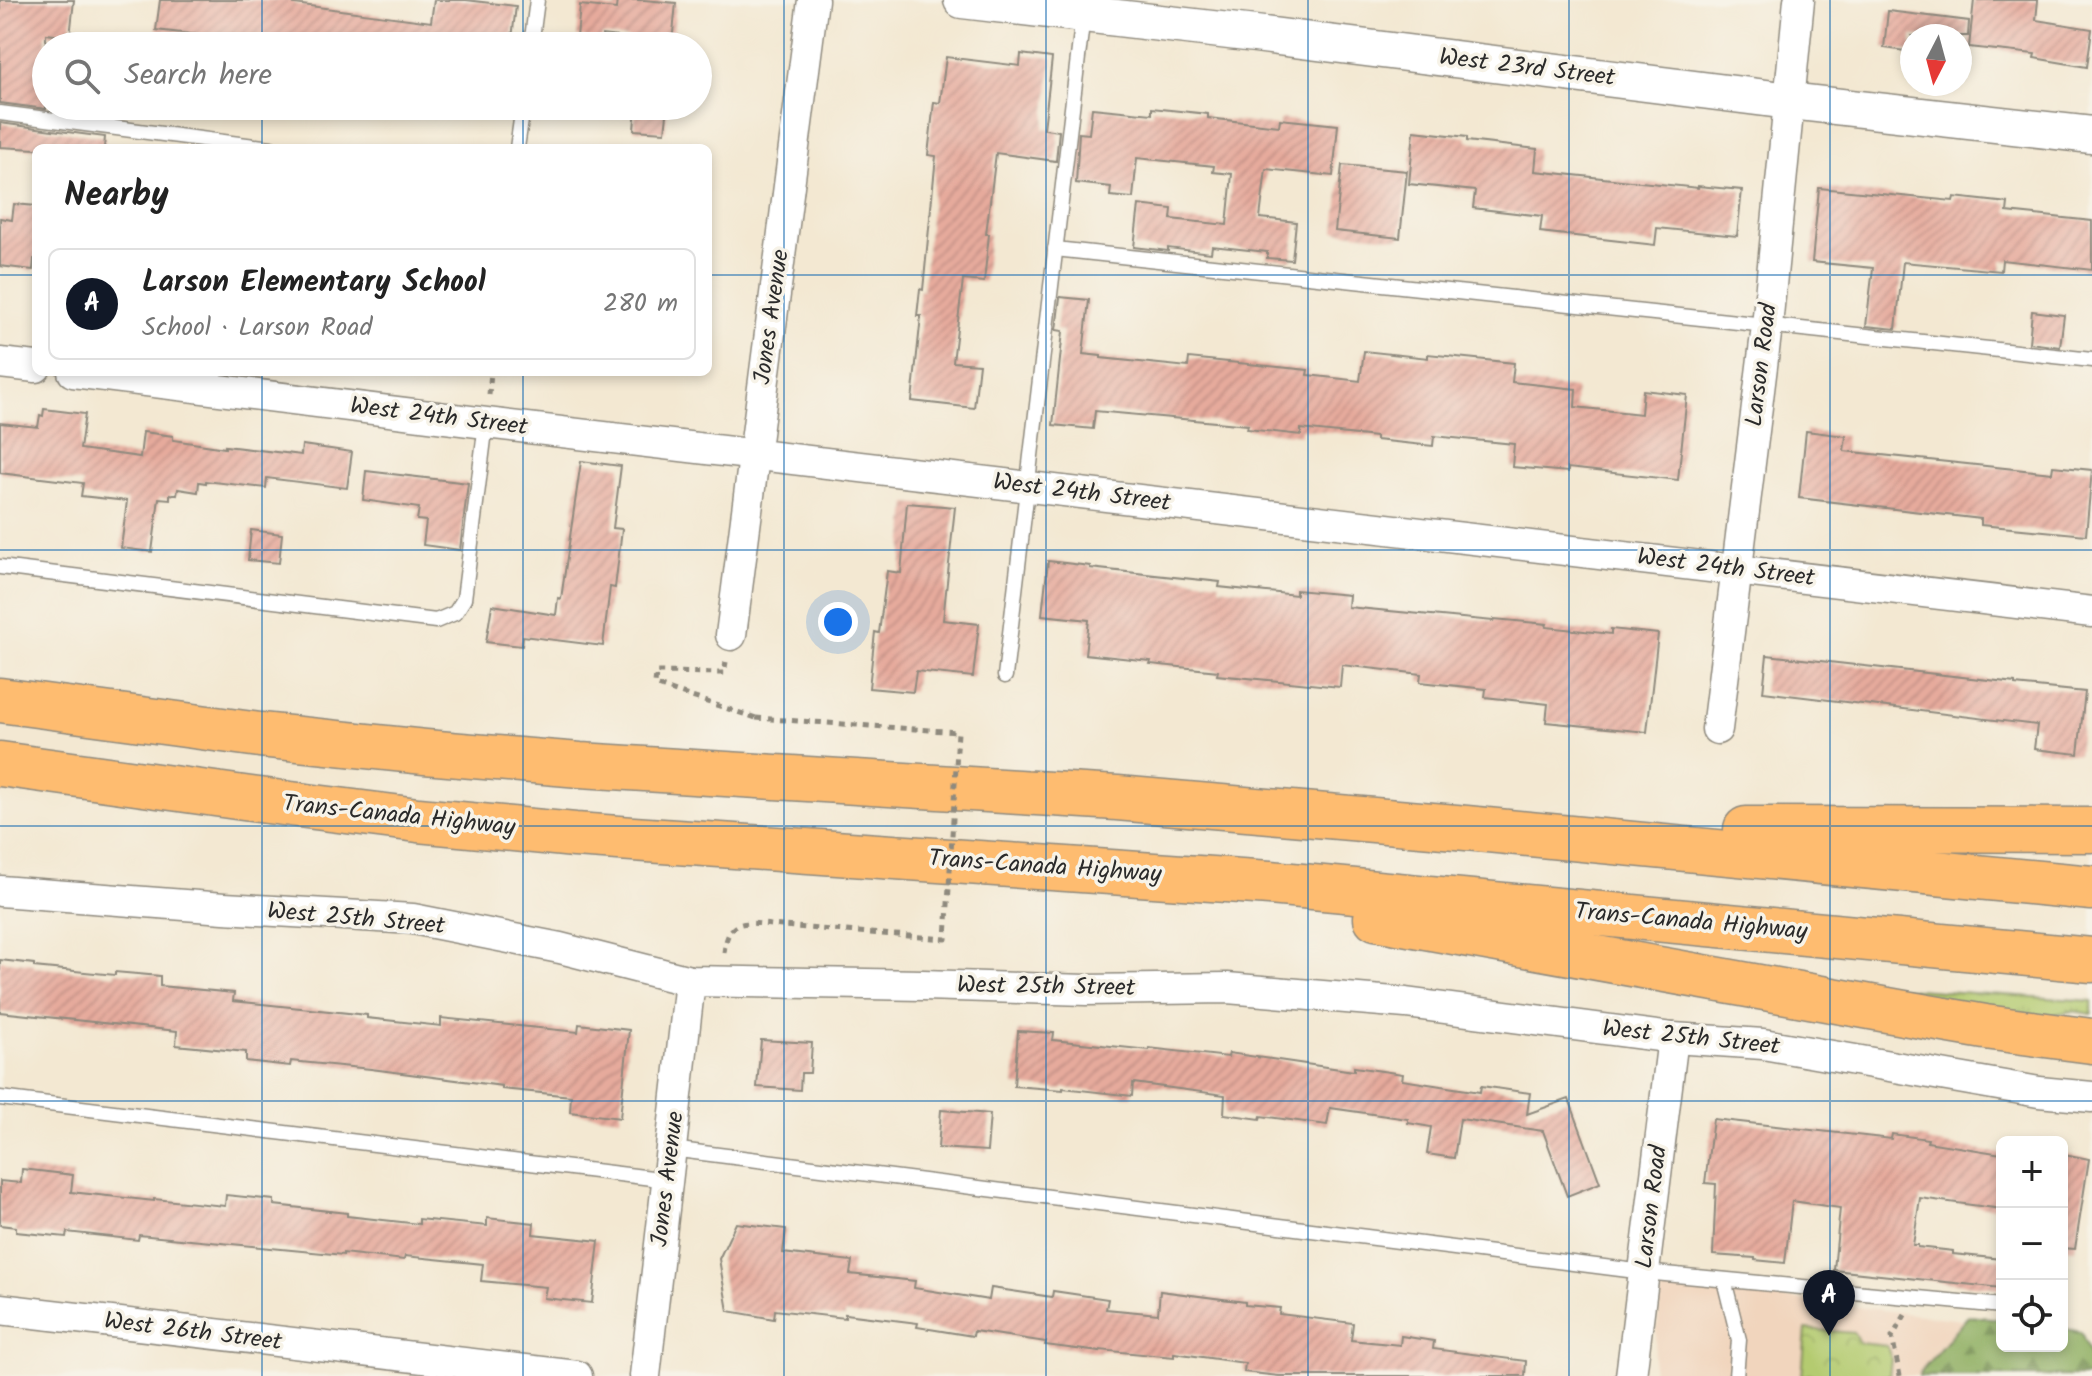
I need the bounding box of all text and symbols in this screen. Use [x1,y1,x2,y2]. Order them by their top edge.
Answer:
north arrow [1900,24,1972,96]
search box [32,32,712,120]
street label: West 23rd Street [1437,38,1618,98]
text: Search here [124,52,272,100]
icon: search [60,54,104,98]
text: Nearby [64,169,169,223]
street label: Jones Avenue [743,247,801,387]
text: Larson Elementary School [142,259,486,307]
text: A [84,283,100,325]
text: 280 m [603,283,678,325]
street label: Larson Road [1735,300,1789,429]
text: School · Larson Road [142,307,373,349]
street label: West 24th Street [348,387,531,447]
street label: West 24th Street [991,463,1174,523]
street label: West 24th Street [1635,538,1818,598]
your location [818,602,858,642]
street label: Trans-Canada Highway [281,784,518,848]
street label: Trans-Canada Highway [927,839,1163,895]
street label: West 25th Street [266,892,447,946]
street label: Trans-Canada Highway [1573,892,1810,952]
street label: West 25th Street [957,966,1136,1008]
street label: West 25th Street [1600,1009,1782,1067]
street label: Jones Avenue [640,1109,696,1249]
map controls [1996,1136,2068,1352]
button: + [1996,1136,2068,1208]
street label: Larson Road [1625,1142,1679,1271]
button: − [1996,1208,2068,1280]
pin: A [1803,1270,1855,1336]
button: locate [1996,1280,2068,1352]
street label: West 26th Street [102,1302,285,1362]

